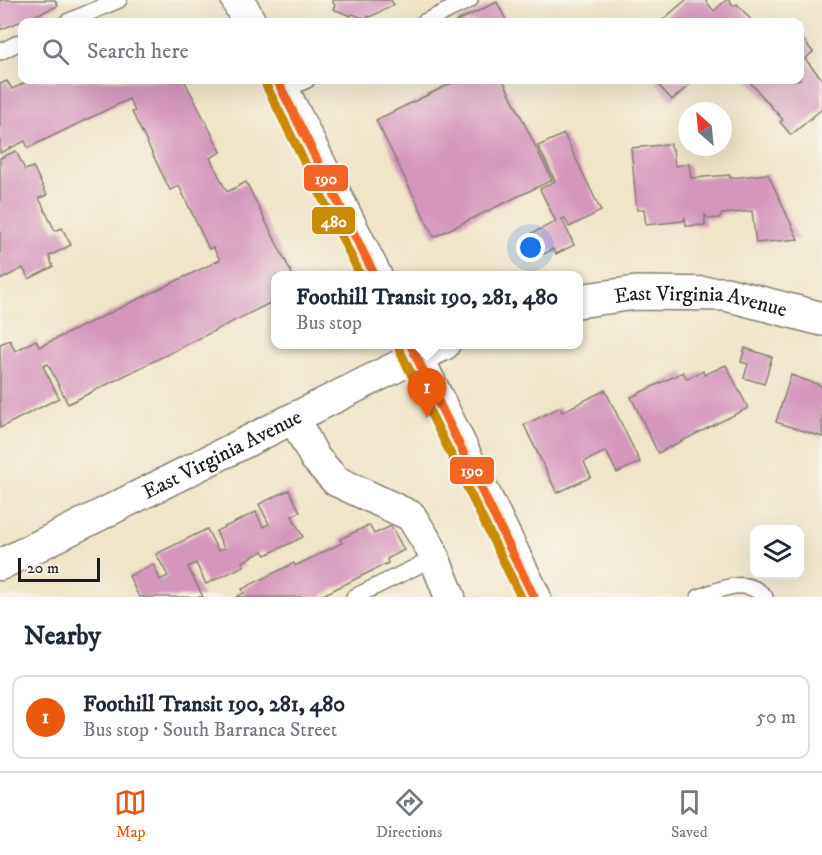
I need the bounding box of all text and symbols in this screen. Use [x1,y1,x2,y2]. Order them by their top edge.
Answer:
search box [18,18,804,84]
icon: search [39,35,72,68]
text: Search here [87,38,189,65]
north arrow [678,102,732,156]
line badge: 190 [303,164,349,192]
text: 190 [315,169,338,189]
line badge: 480 [311,206,356,235]
text: 480 [320,212,347,232]
your location [516,233,545,262]
popup [271,271,583,349]
street label: East Virginia Avenue [613,281,790,323]
text: Foothill Transit 190, 281, 480 [296,284,558,311]
text: Bus stop [296,311,362,336]
pin: 1 [408,368,446,418]
street label: East Virginia Avenue [138,404,306,506]
line badge: 190 [449,456,495,485]
text: 190 [461,461,484,481]
map controls [750,525,804,579]
button: layers [750,525,804,579]
scale bar [18,555,100,582]
text: 20 m [27,558,59,578]
text: Nearby [24,620,101,653]
text: Foothill Transit 190, 281, 480 [83,691,345,718]
text: 1 [42,705,49,730]
text: 50 m [756,705,796,730]
text: Bus stop · South Barranca Street [83,718,337,743]
tab: Map [114,786,147,842]
tab: Directions [376,786,442,842]
tab: Saved [671,786,708,842]

